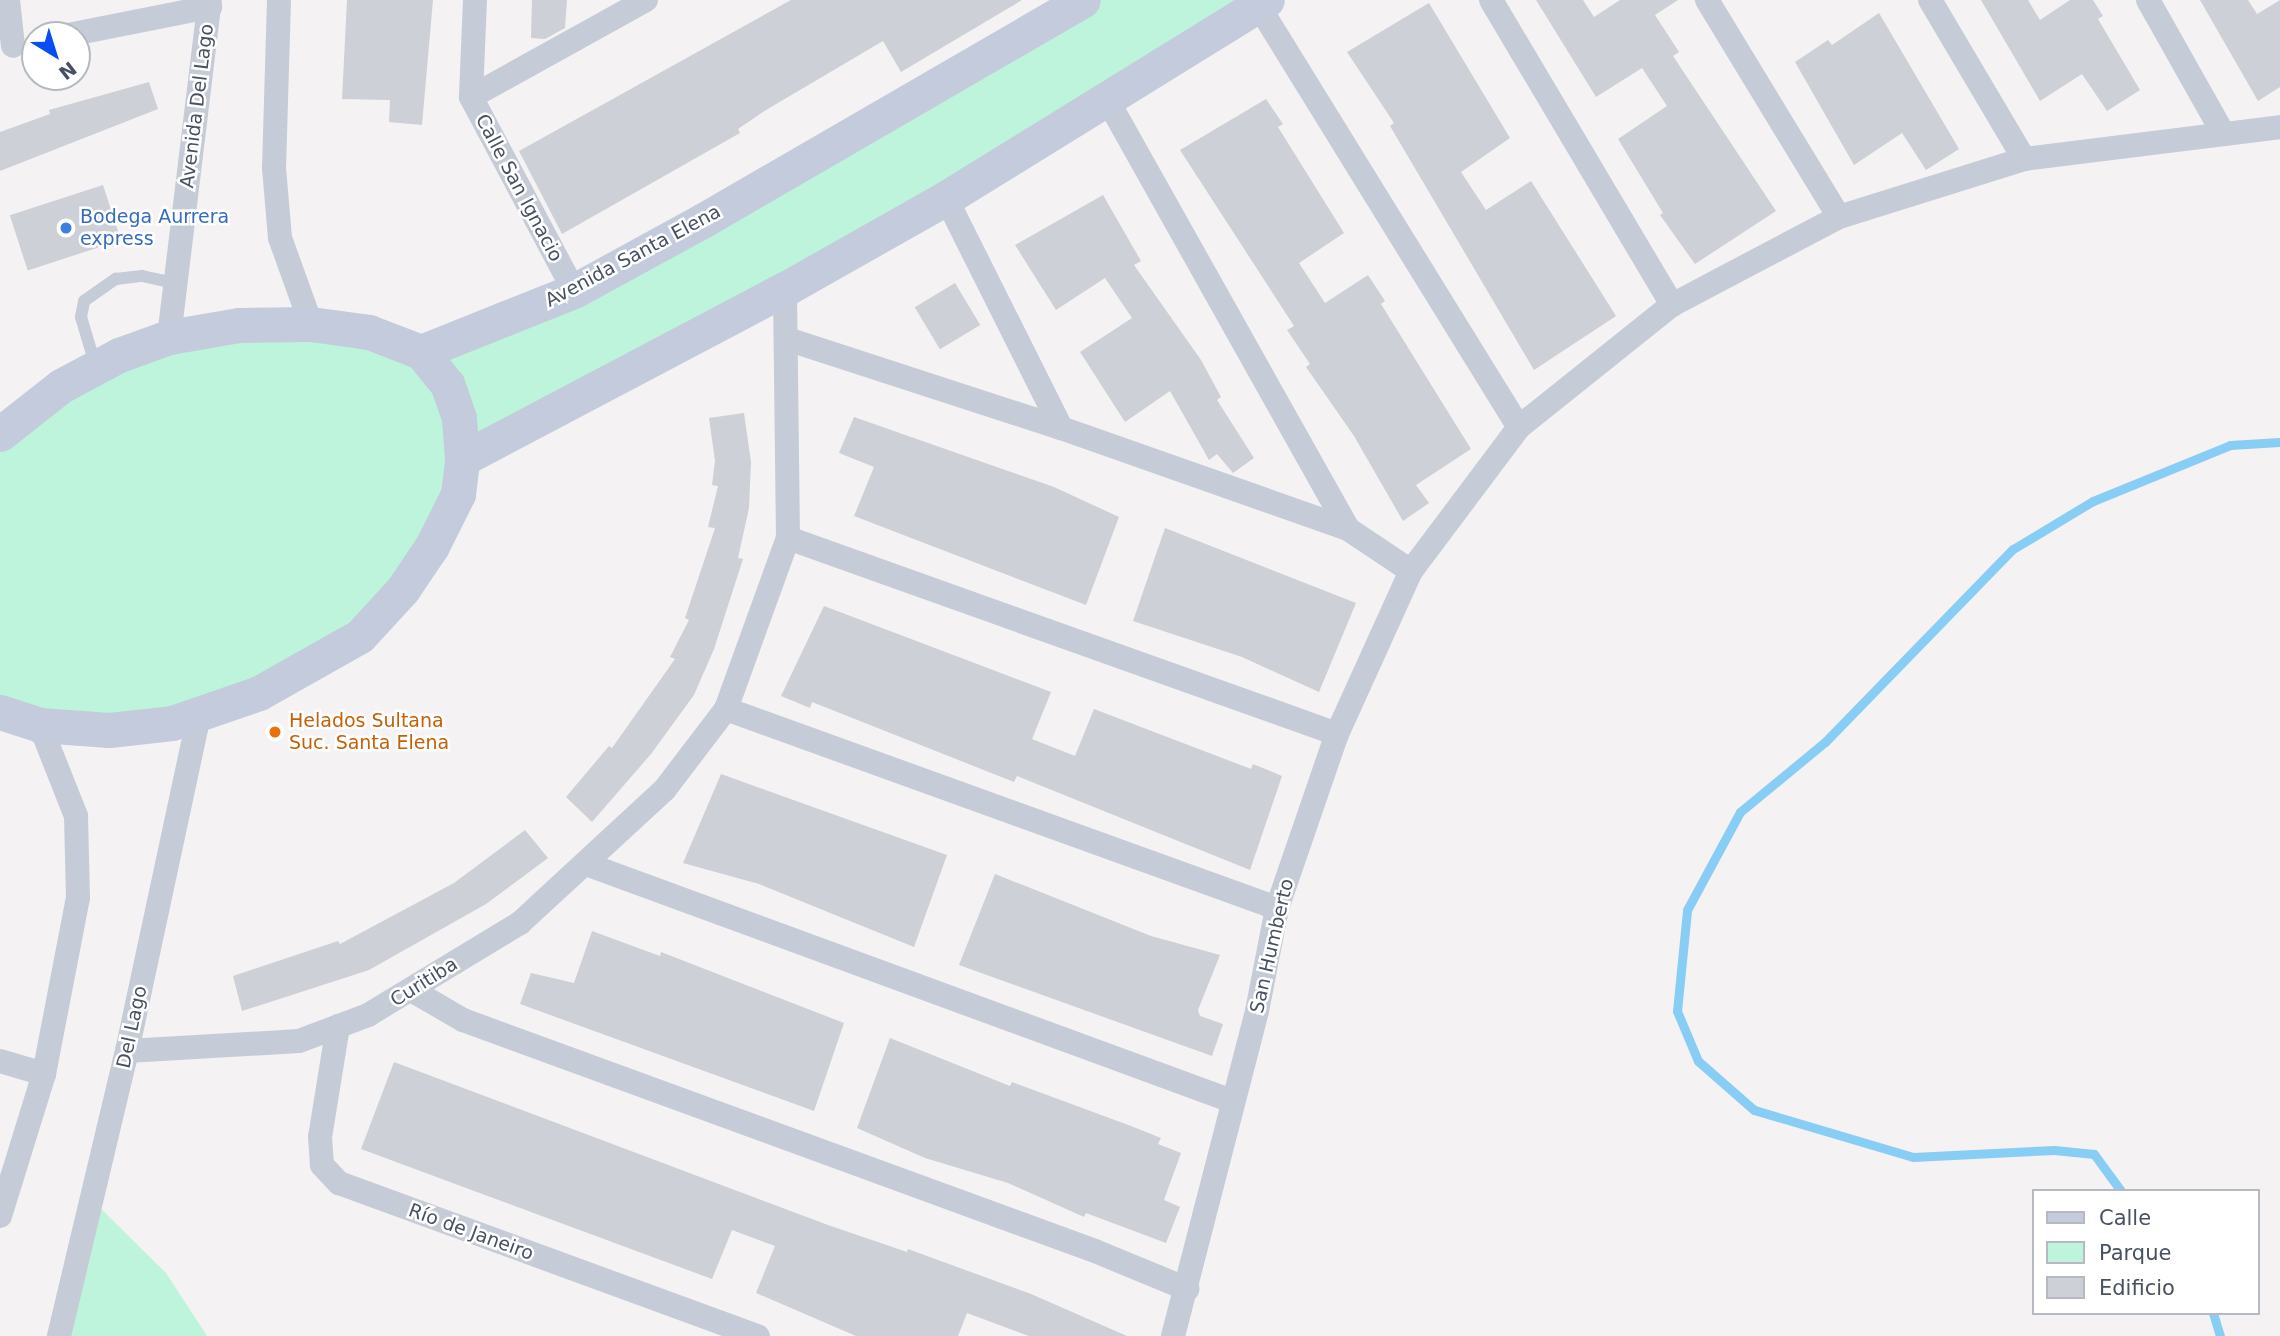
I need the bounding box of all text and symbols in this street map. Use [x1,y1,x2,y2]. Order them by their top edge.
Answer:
north arrow [21,21,91,91]
street label: Avenida Del Lago [176,23,218,189]
text: N [55,57,81,85]
street label: Calle San Ignacio [471,110,567,266]
street label: Avenida Santa Elena [541,200,725,312]
place label: Bodega Aurrera express [80,206,229,250]
marker: Bodega Aurrera express [58,220,74,236]
place label: Helados Sultana Suc. Santa Elena [289,710,449,754]
marker: Helados Sultana Suc. Santa Elena [267,724,283,740]
street label: San Humberto [1245,877,1299,1015]
street label: Curitiba [386,953,462,1011]
street label: Del Lago [112,984,152,1070]
legend [2032,1189,2259,1315]
street label: Río de Janeiro [405,1199,537,1265]
text: Calle [2099,1206,2151,1230]
text: Parque [2099,1241,2171,1265]
text: Edificio [2099,1276,2175,1300]

